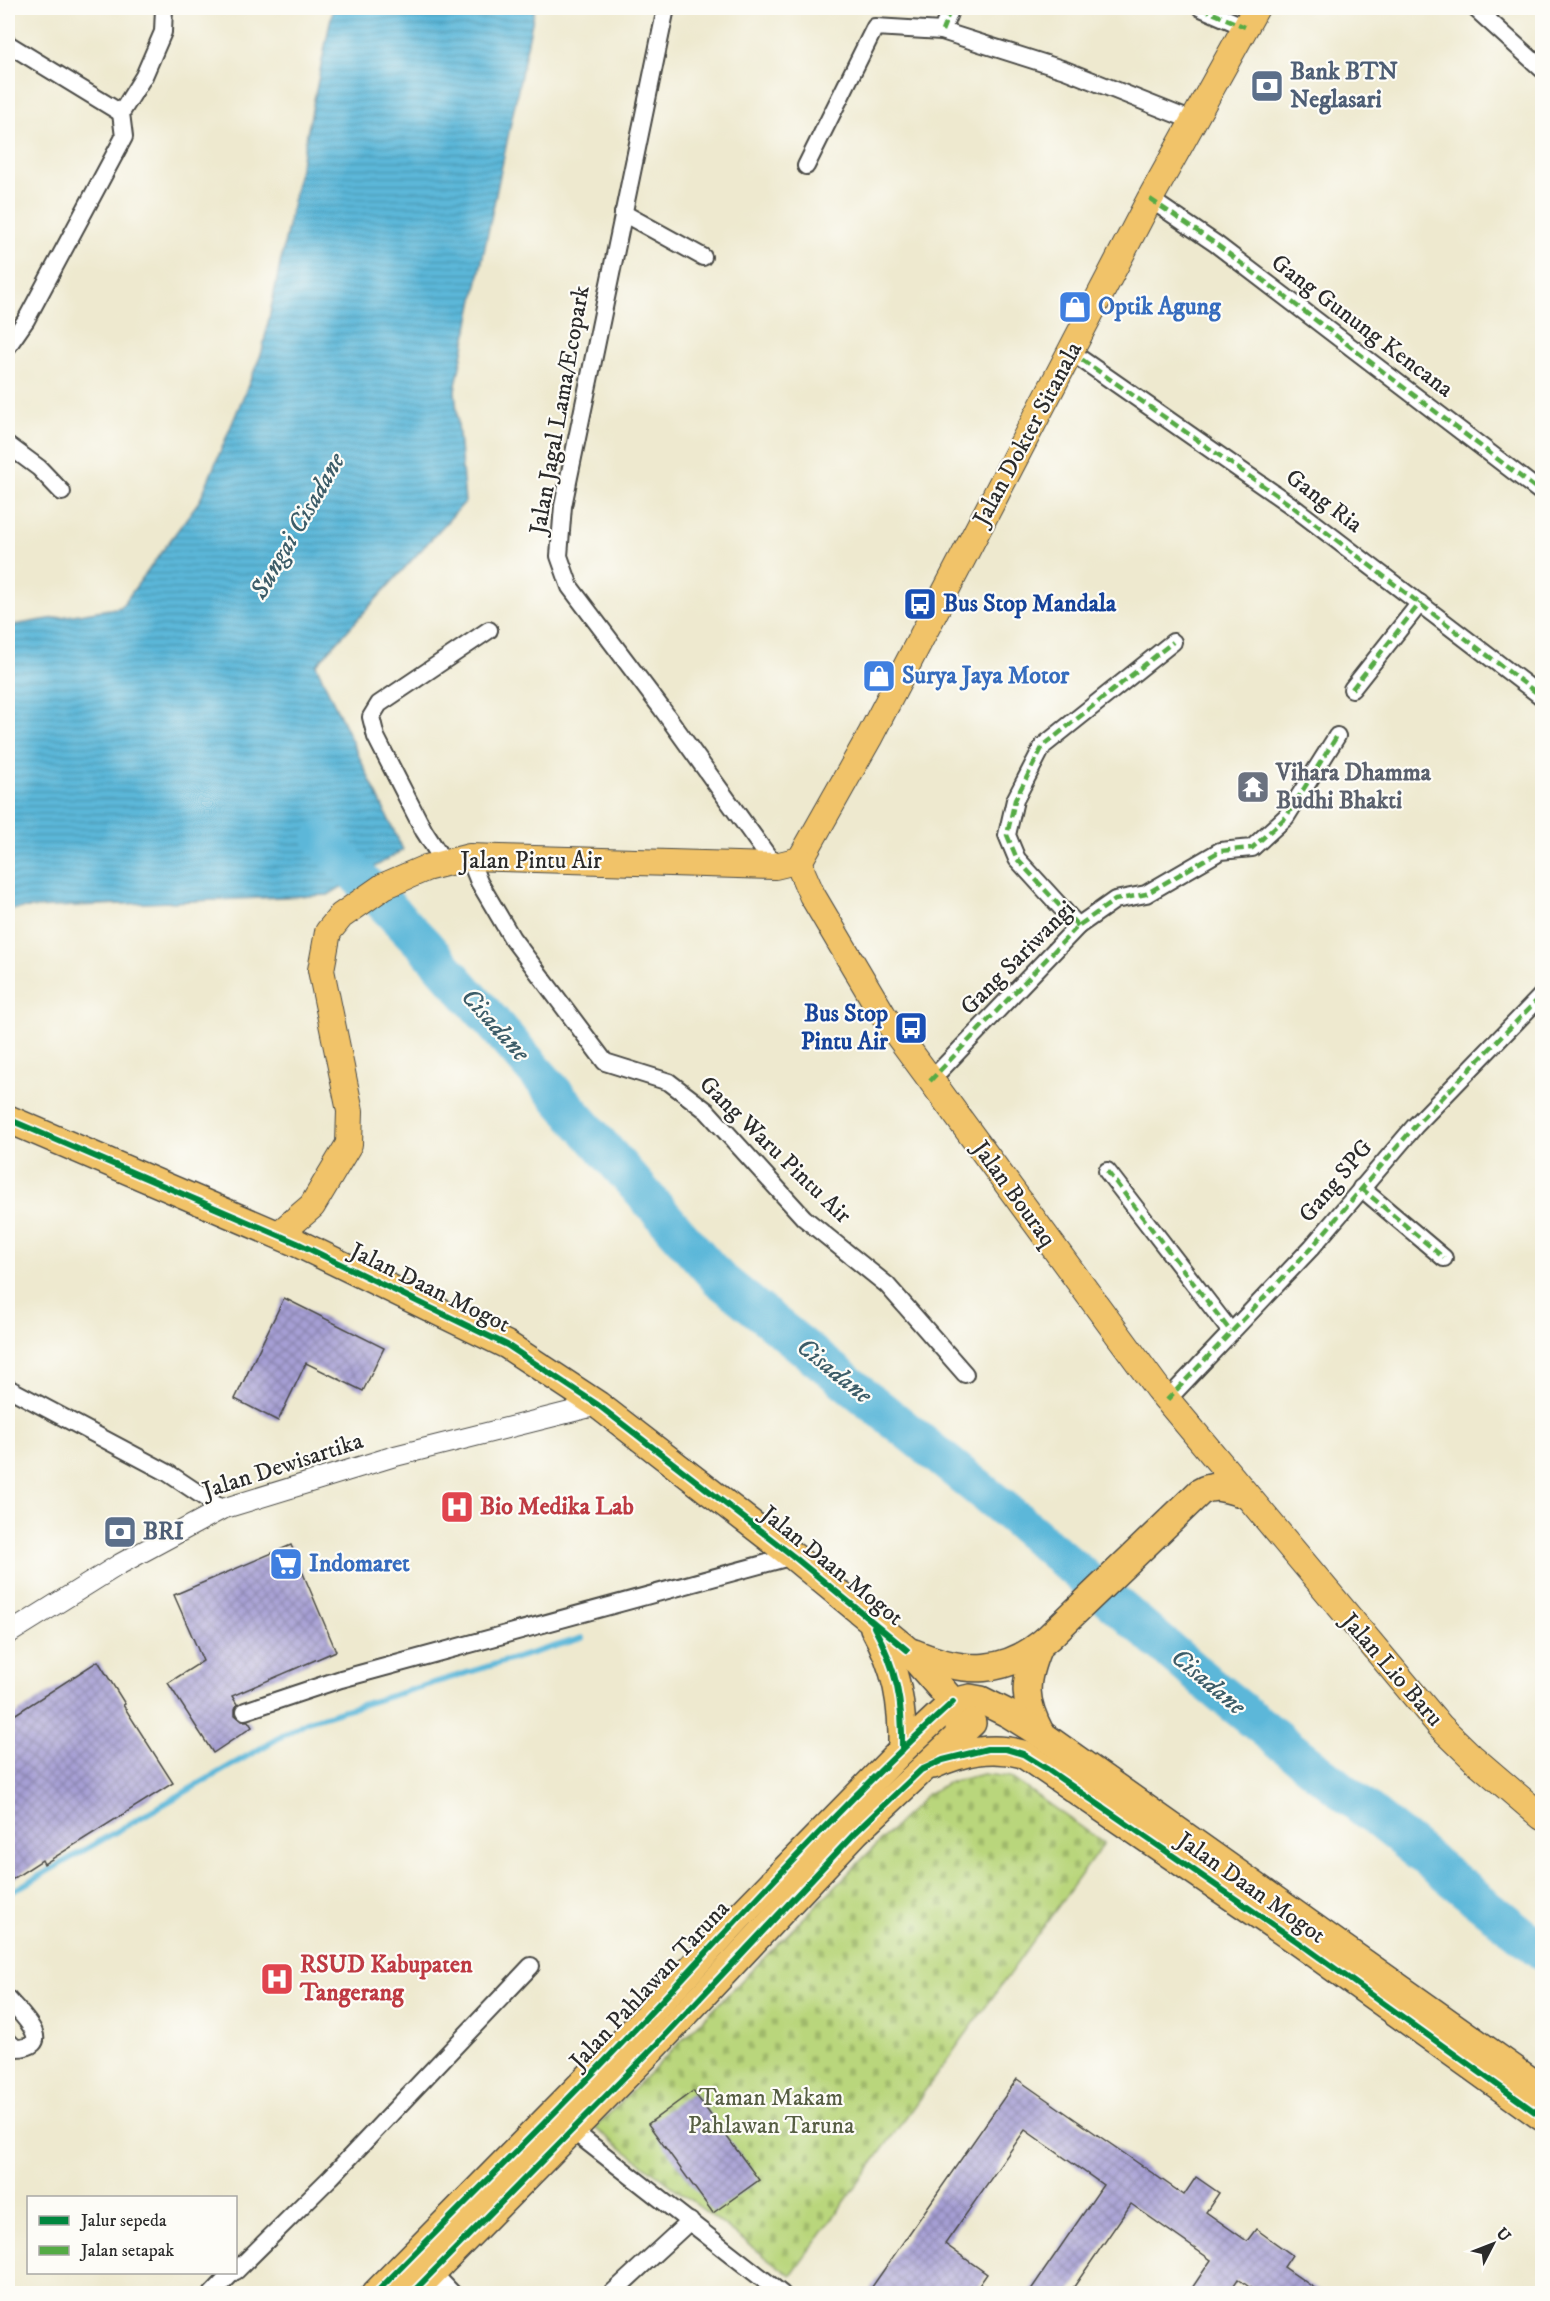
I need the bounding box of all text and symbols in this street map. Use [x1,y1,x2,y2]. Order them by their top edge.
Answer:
place label: Bank BTN Neglasari [1290,57,1398,115]
bank icon: Bank BTN Neglasari [1249,68,1285,104]
street label: Gang Gunung Kencana [1265,248,1460,405]
street label: Jalan Jagal Lama/Ecopark [523,283,597,539]
shop icon: Optik Agung [1057,289,1093,325]
place label: Optik Agung [1098,292,1222,322]
street label: Jalan Dokter Sitanala [966,336,1090,533]
water label: Sungai Cisadane [242,446,354,606]
street label: Gang Ria [1280,462,1369,540]
bus stop icon: Bus Stop Mandala [902,586,938,622]
place label: Bus Stop Mandala [943,589,1117,619]
shop icon: Surya Jaya Motor [861,658,897,694]
place label: Surya Jaya Motor [902,661,1070,691]
place label: Vihara Dhamma Budhi Bhakti [1275,758,1432,816]
temple icon: Vihara Dhamma Budhi Bhakti [1235,769,1271,805]
street label: Jalan Pintu Air [458,846,602,876]
street label: Gang Sariwangi [954,894,1082,1022]
water label: Cisadane [453,981,537,1070]
place label: Bus Stop Pintu Air [801,999,889,1057]
bus stop icon: Bus Stop Pintu Air [893,1010,929,1046]
street label: Gang Waru Pintu Air [693,1070,857,1230]
street label: Jalan Bouraq [964,1133,1063,1254]
street label: Gang SPG [1292,1133,1380,1229]
street label: Jalan Daan Mogot [343,1235,515,1340]
water label: Cisadane [789,1330,879,1412]
street label: Jalan Dewisartika [197,1426,368,1507]
hospital icon: Bio Medika Lab [439,1489,475,1525]
place label: Bio Medika Lab [480,1492,634,1522]
street label: Jalan Daan Mogot [753,1498,910,1633]
bank icon: BRI [102,1514,138,1550]
place label: BRI [143,1517,184,1547]
supermarket icon: Indomaret [268,1546,304,1582]
place label: Indomaret [309,1549,410,1579]
street label: Jalan Lio Baru [1333,1606,1449,1733]
water label: Cisadane [1164,1641,1253,1724]
street label: Jalan Daan Mogot [1169,1824,1331,1951]
street label: Jalan Pahlawan Taruna [562,1893,737,2078]
place label: RSUD Kabupaten Tangerang [299,1950,473,2008]
hospital icon: RSUD Kabupaten Tangerang [259,1961,295,1997]
park label: Taman Makam Pahlawan Taruna [688,2083,855,2141]
legend [27,2196,237,2274]
text: Jalur sepeda [79,2210,167,2232]
north arrow [1463,2214,1523,2274]
text: U [1492,2223,1515,2246]
text: Jalan setapak [79,2240,174,2262]

